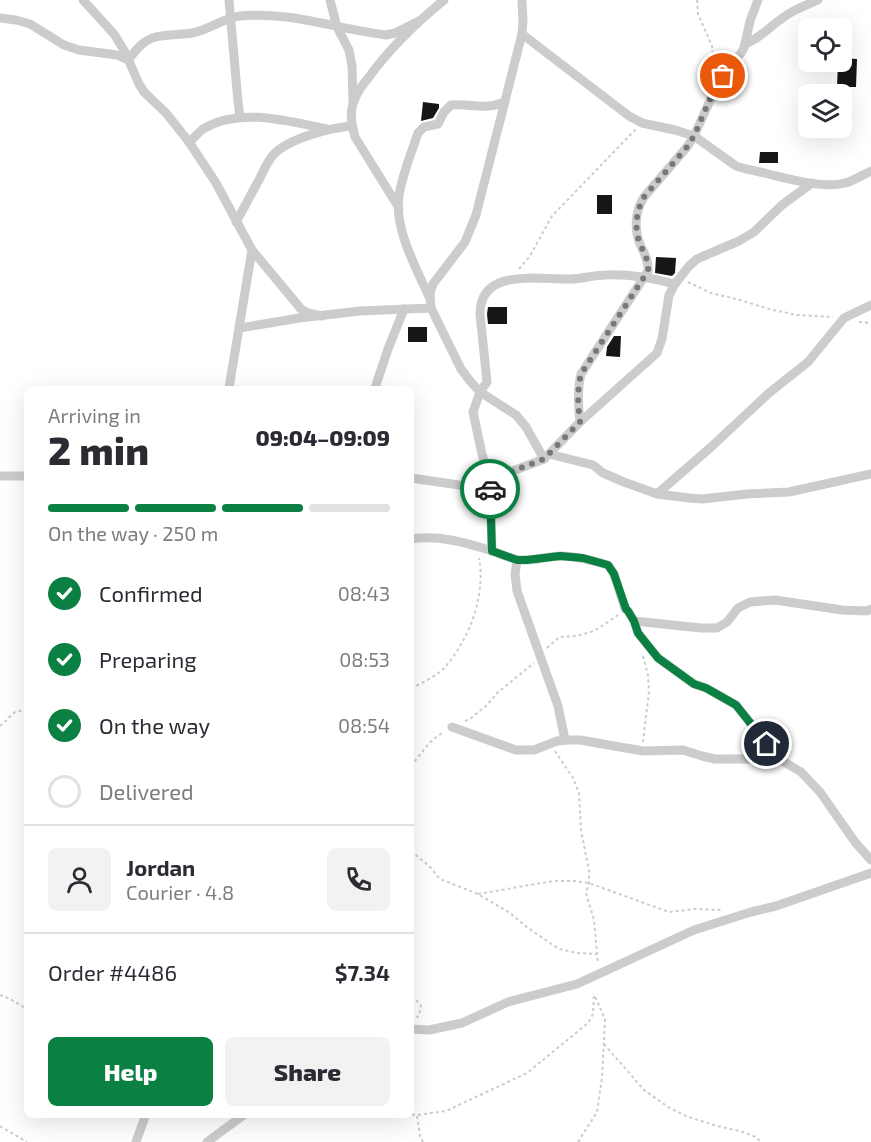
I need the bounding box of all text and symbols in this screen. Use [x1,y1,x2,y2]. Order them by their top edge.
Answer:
map controls [798,18,852,138]
button: locate [798,18,852,72]
pin [697,50,748,101]
icon: bag [706,59,739,92]
button: layers [798,84,852,138]
text: Arriving in [48,403,141,427]
text: 09:04–09:09 [256,424,390,450]
text: 2 min [48,426,149,473]
courier [460,459,520,519]
icon: car [474,473,507,506]
text: On the way · 250 m [48,521,218,545]
icon: check [48,577,81,610]
text: Confirmed [99,580,203,606]
text: 08:43 [338,581,390,605]
icon: check [48,643,81,676]
text: Preparing [99,646,197,672]
text: 08:53 [339,647,390,671]
icon: check [48,709,81,742]
text: On the way [99,712,210,738]
text: 08:54 [338,713,390,737]
pin [741,718,792,769]
icon: home [750,727,783,760]
text: Delivered [99,778,194,804]
button: person [48,848,111,911]
button: phone [327,848,390,911]
text: Jordan [126,854,195,880]
text: Courier · 4.8 [126,880,234,904]
text: Order #4486 [48,959,177,985]
text: $7.34 [335,959,390,985]
button: Help [48,1037,213,1106]
button: Share [225,1037,390,1106]

